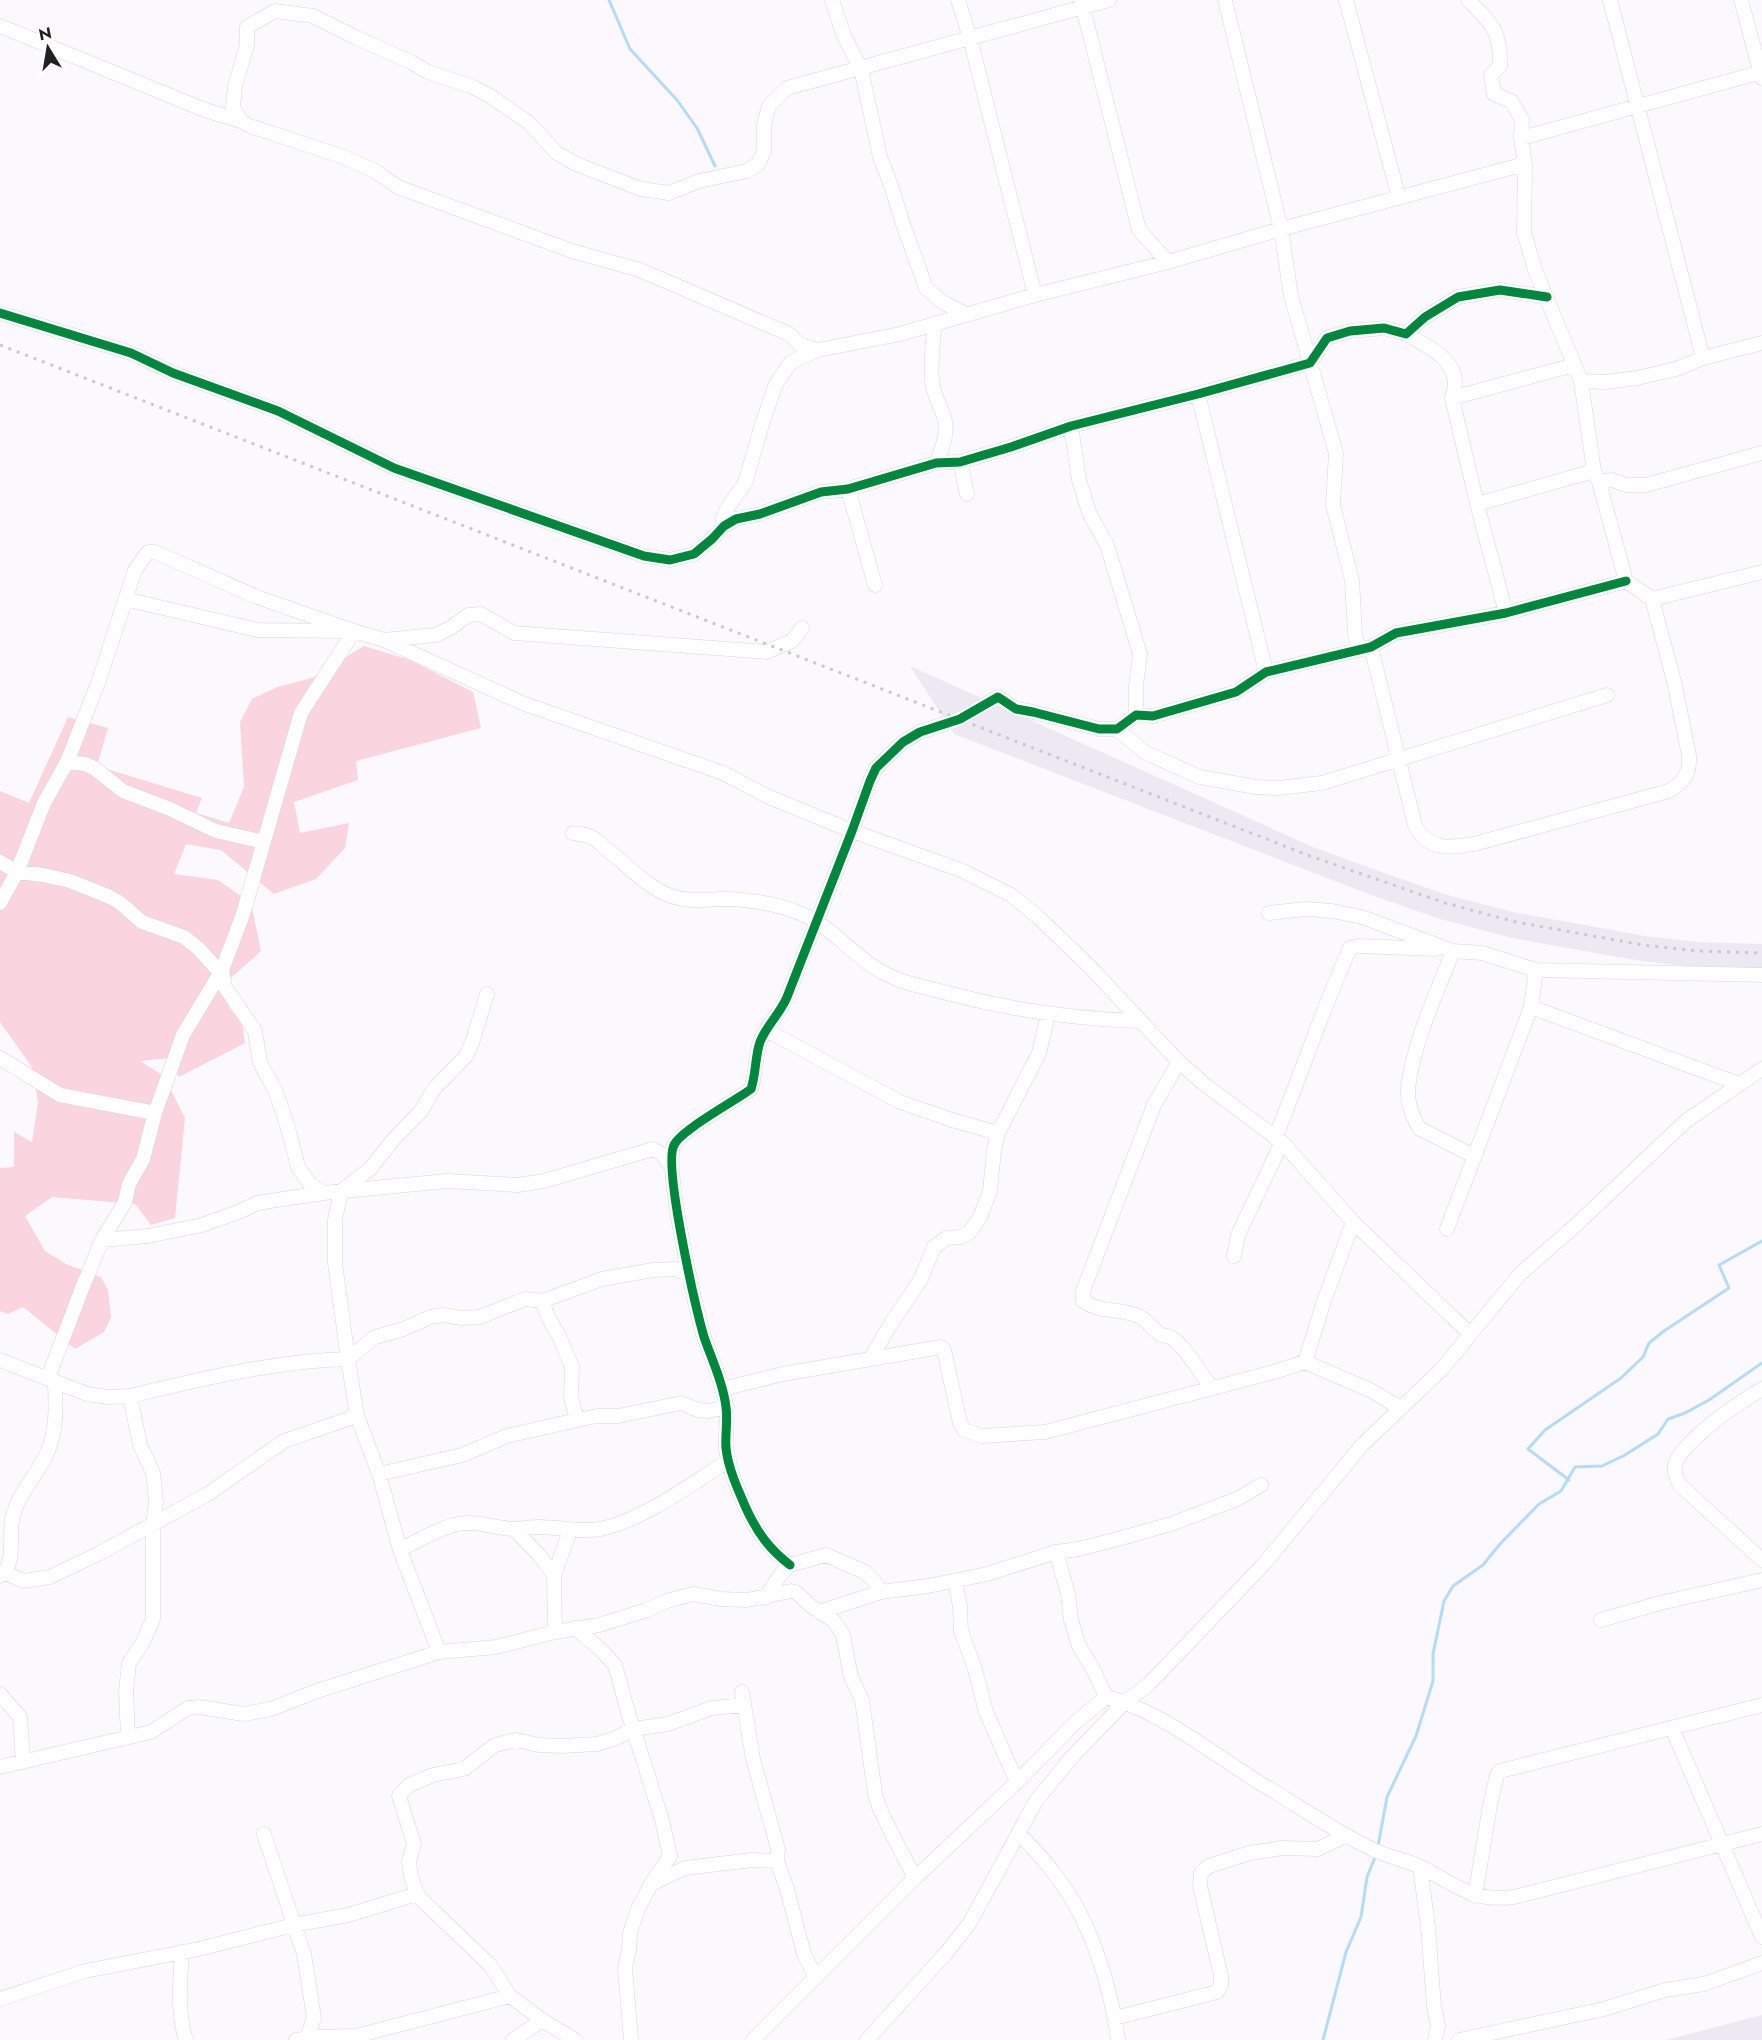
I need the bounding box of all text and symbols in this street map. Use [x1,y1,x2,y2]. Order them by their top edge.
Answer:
north arrow [18,18,78,78]
text: N [37,21,54,46]

